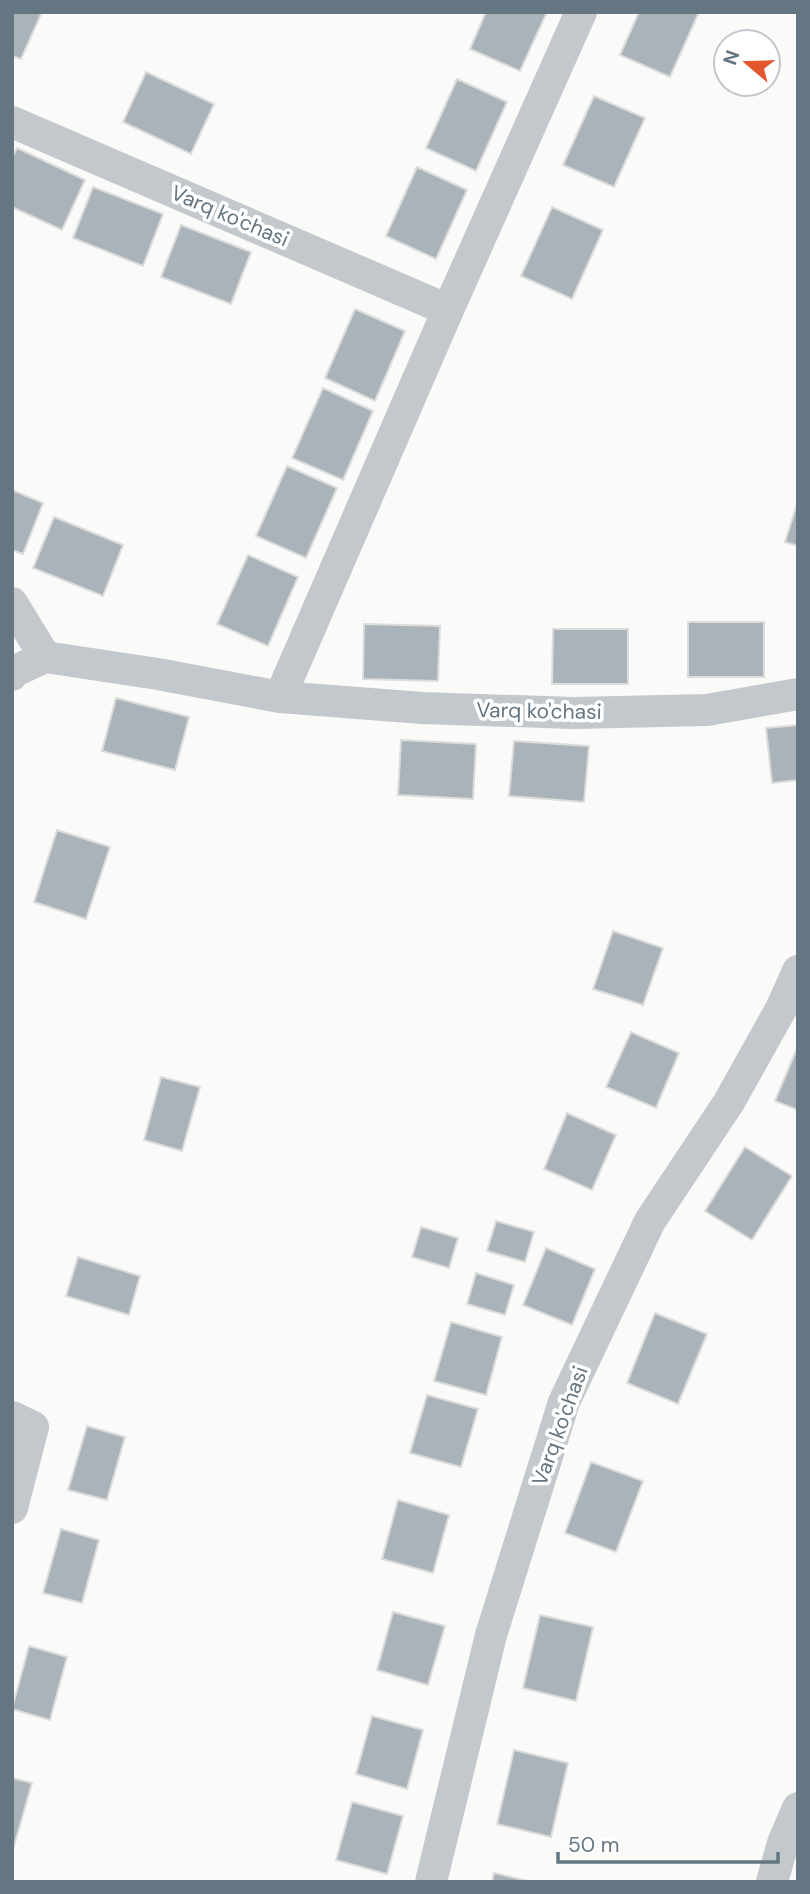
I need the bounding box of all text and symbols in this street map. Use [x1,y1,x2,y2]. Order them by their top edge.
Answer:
north arrow [712,28,782,98]
text: N [717,47,745,68]
street label: Varq ko'chasi [167,179,293,253]
street label: Varq ko'chasi [476,696,602,726]
street label: Varq ko'chasi [525,1362,595,1490]
scale bar [558,1820,778,1864]
text: 50 m [568,1831,619,1859]

